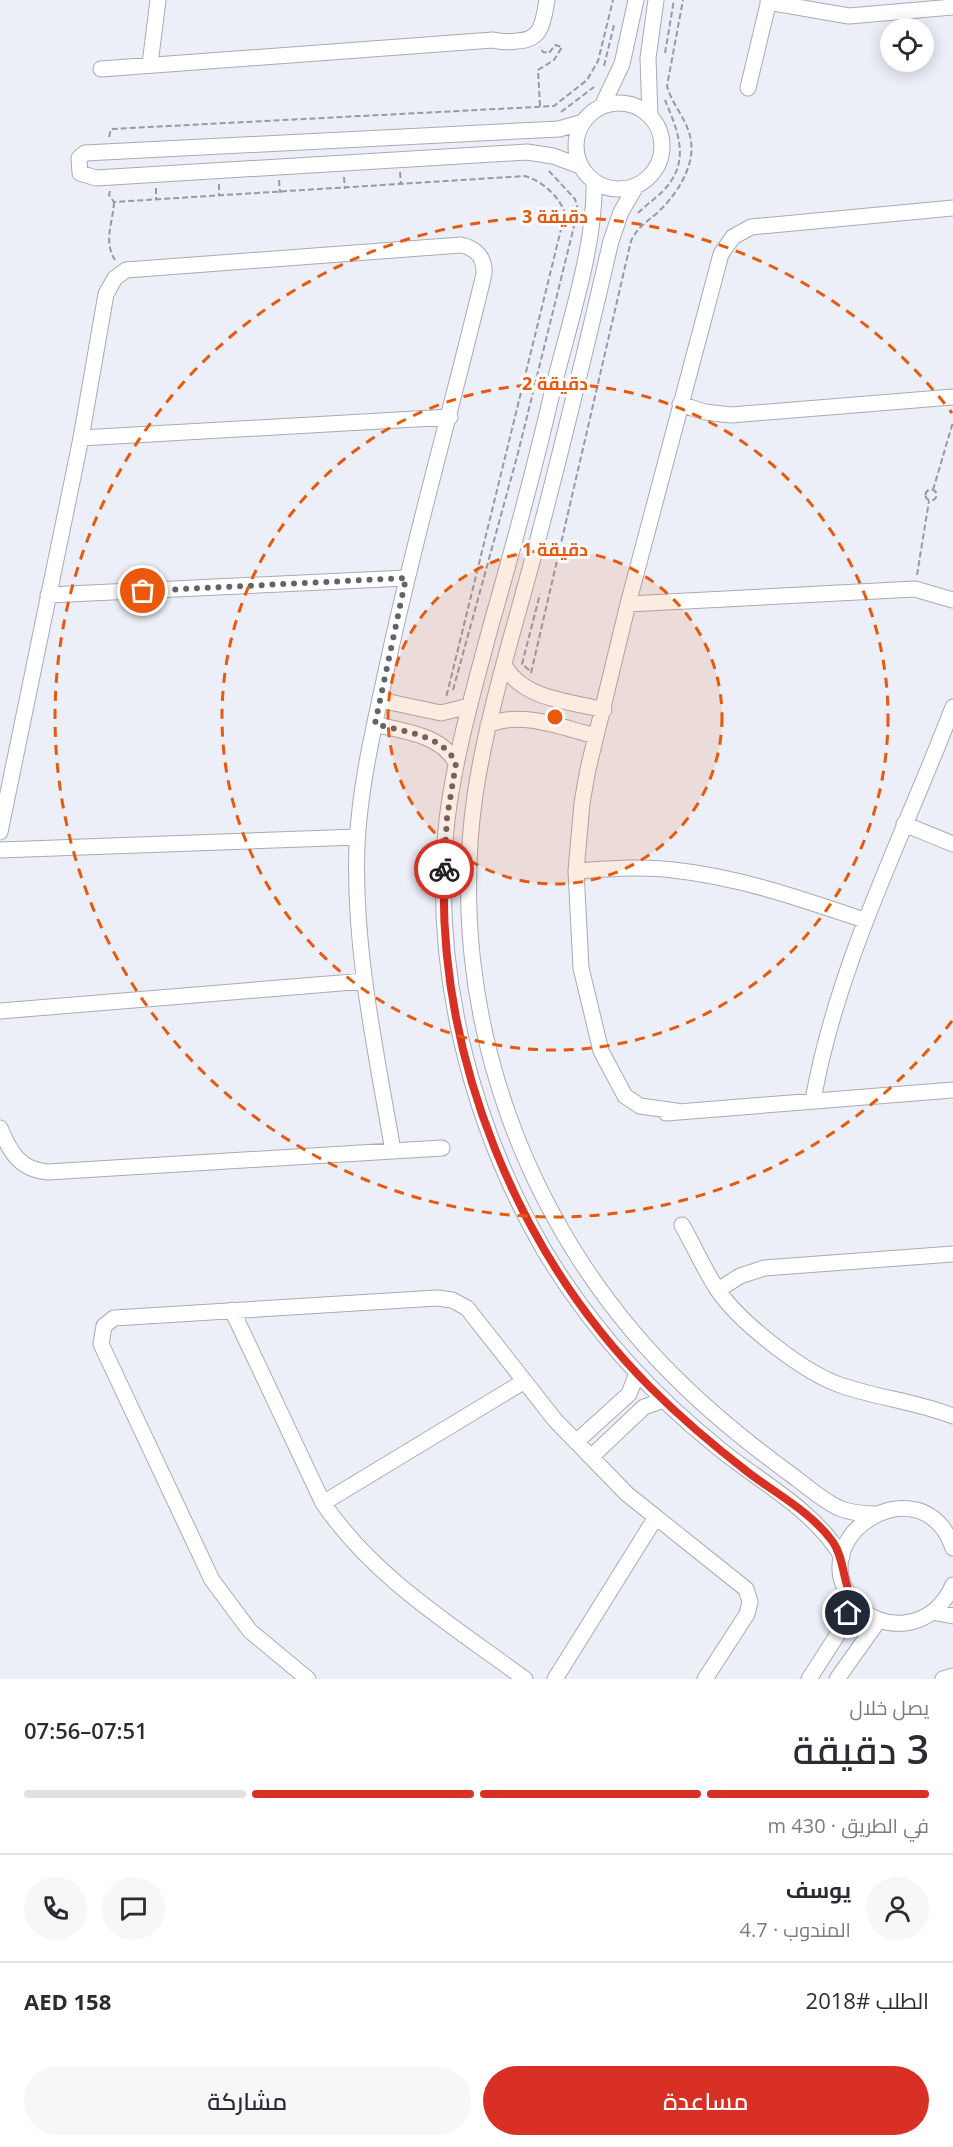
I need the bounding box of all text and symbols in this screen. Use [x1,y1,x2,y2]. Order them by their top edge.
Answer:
map controls [880,18,934,72]
button: locate [880,18,934,72]
text: 3 دقيقة [522,204,588,228]
text: 2 دقيقة [522,371,588,395]
text: 1 دقيقة [522,537,588,561]
pin [117,565,168,616]
icon: bag [126,574,159,607]
centre of rings [545,707,565,727]
courier [414,839,474,899]
icon: bike [428,853,461,886]
pin [822,1587,873,1638]
icon: home [831,1596,864,1629]
text: يصل خلال [850,1694,929,1721]
text: 07:51–07:56 [24,1715,148,1745]
text: 3 دقيقة [793,1722,929,1775]
text: في الطريق · 430 m [768,1812,929,1839]
text: يوسف [786,1874,851,1904]
button: phone [24,1877,87,1940]
button: chat [102,1877,165,1940]
button: person [866,1877,929,1940]
text: المندوب · 4.7 [740,1916,851,1943]
text: الطلب #2018 [806,1985,929,2015]
text: AED 158 [24,1986,111,2016]
button: مشاركة [24,2066,471,2135]
button: مساعدة [483,2066,929,2135]

